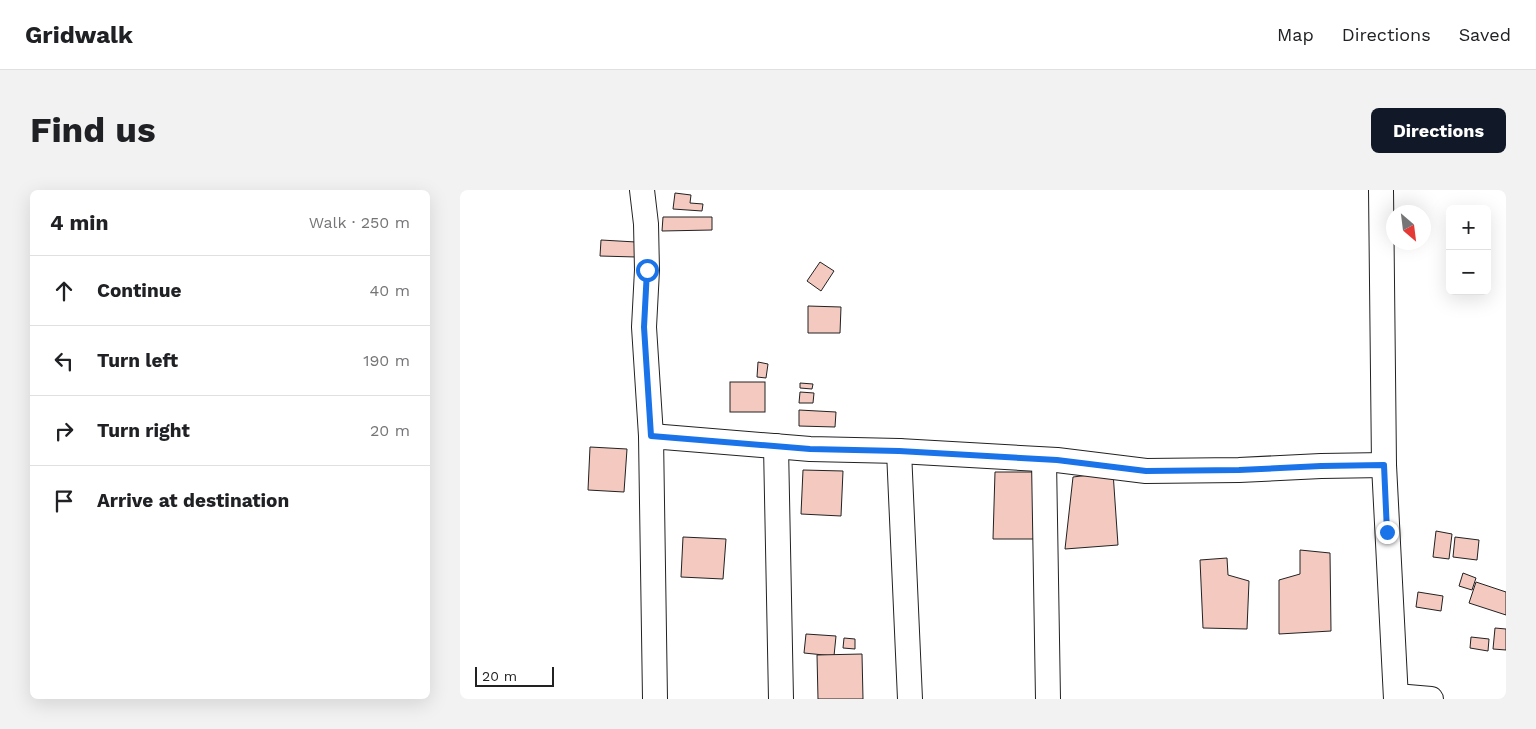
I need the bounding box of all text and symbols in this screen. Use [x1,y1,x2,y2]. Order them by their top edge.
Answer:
text: Gridwalk [25,21,133,49]
text: Map [1277,24,1314,45]
text: Directions [1342,24,1431,45]
text: Saved [1459,24,1511,45]
button: Directions [1371,108,1506,153]
text: Find us [30,109,156,151]
north arrow [1386,205,1431,250]
map controls [1446,205,1491,295]
button: + [1446,205,1491,250]
text: 4 min [50,210,108,235]
text: Walk · 250 m [309,213,410,232]
button: − [1446,250,1491,295]
route start [636,259,659,282]
icon: ahead [50,277,78,305]
text: Continue [97,279,181,302]
text: 40 m [370,281,410,300]
icon: left [50,347,78,375]
text: Turn left [97,349,178,372]
text: 190 m [363,351,410,370]
icon: right [50,417,78,445]
text: Turn right [97,419,190,442]
text: 20 m [370,421,410,440]
icon: arrive [50,487,78,515]
text: Arrive at destination [97,489,289,512]
route end [1376,521,1399,544]
scale bar [475,664,554,687]
text: 20 m [482,668,517,684]

